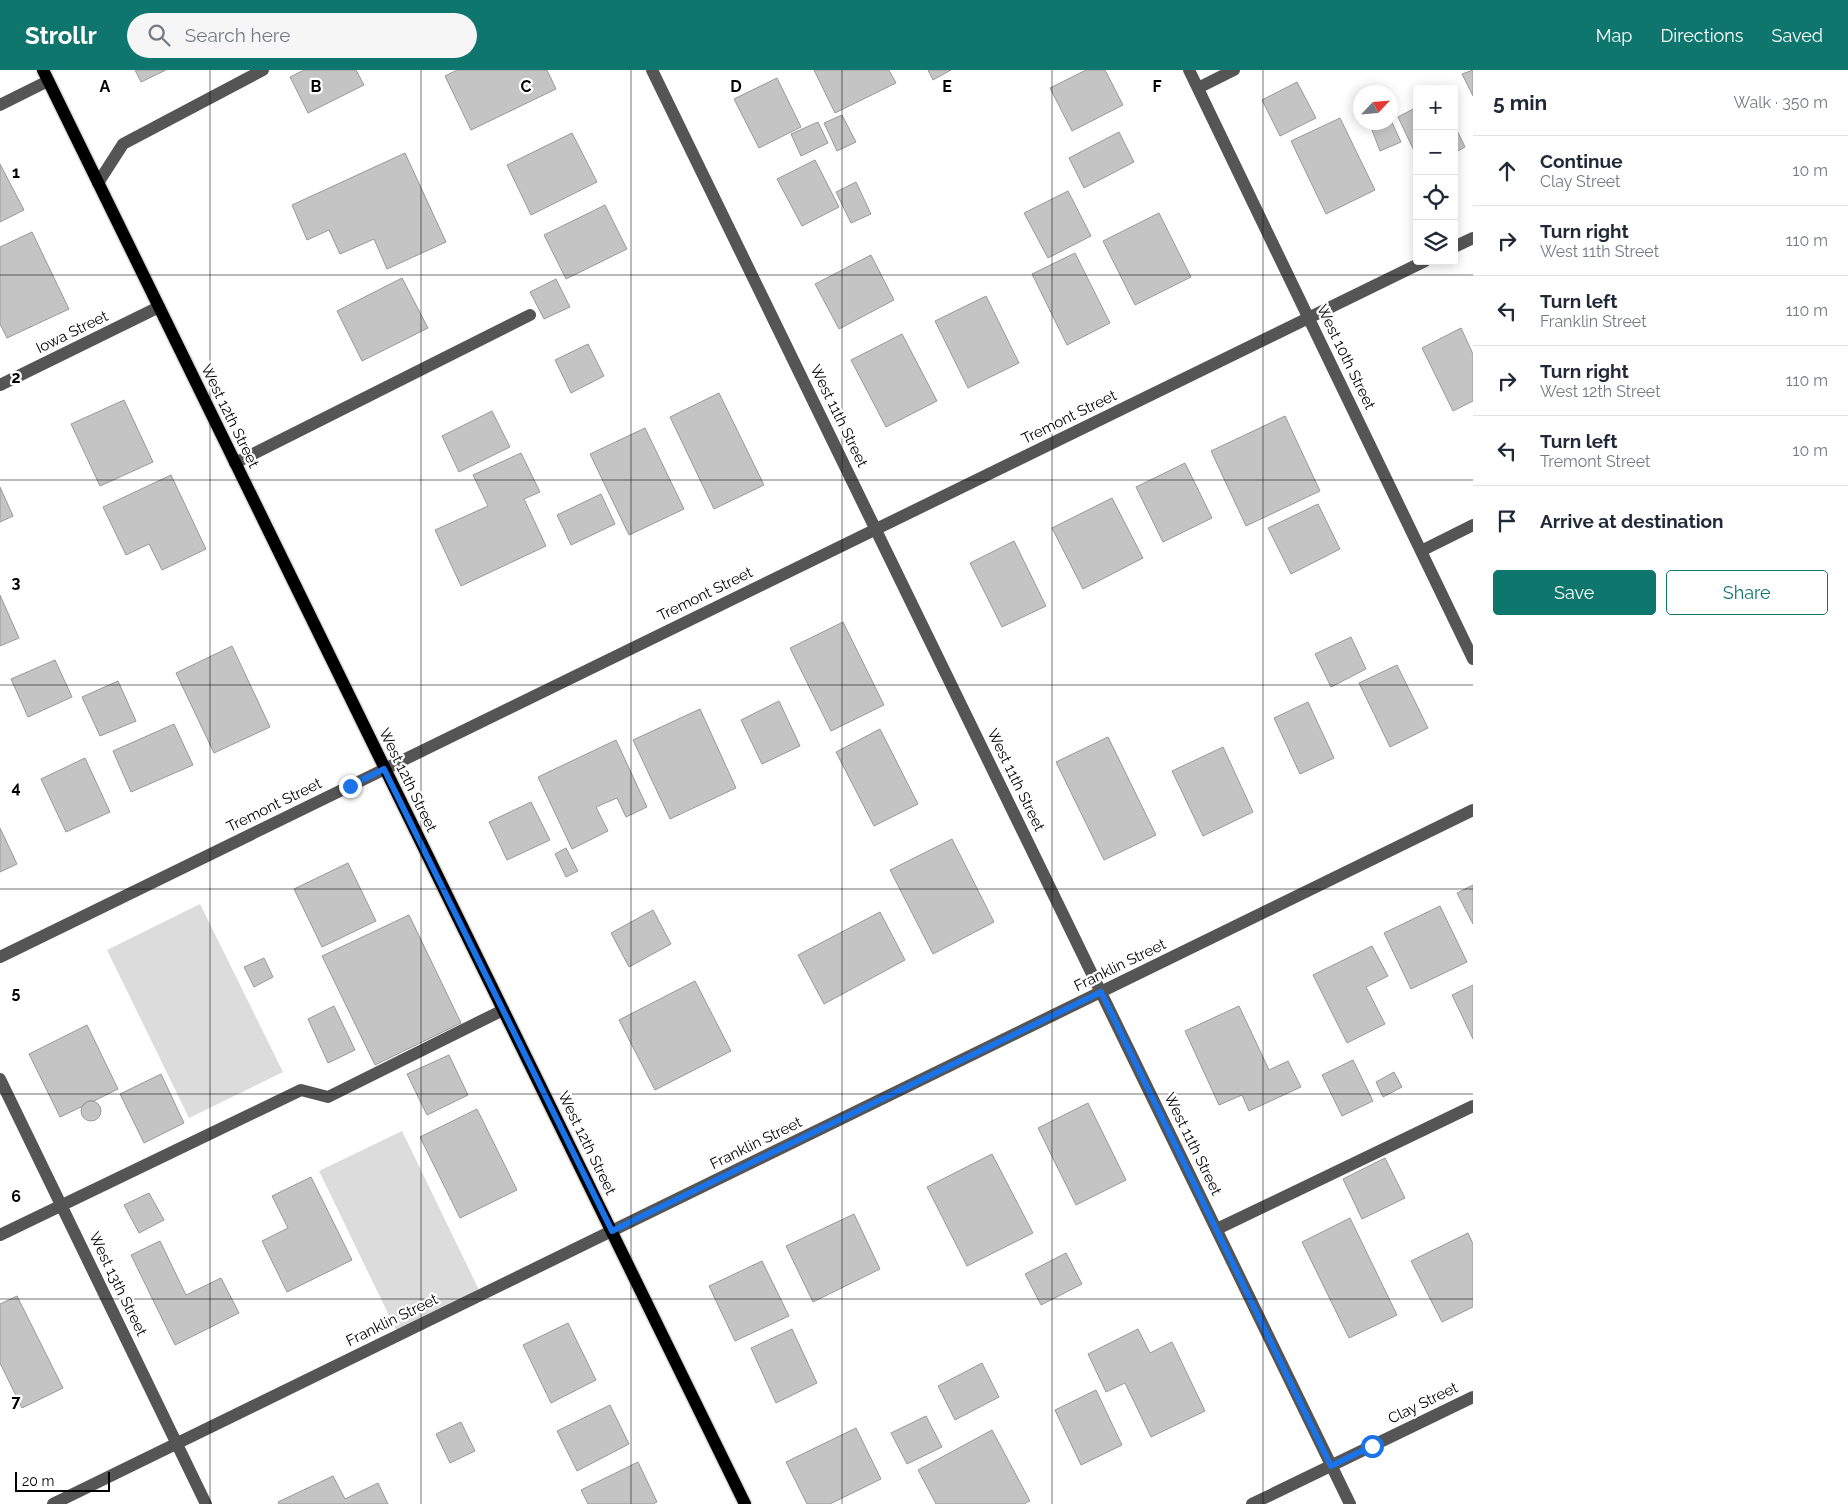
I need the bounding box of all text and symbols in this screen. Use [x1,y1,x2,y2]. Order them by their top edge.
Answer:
search box [127,13,477,58]
text: Strollr [25,21,97,50]
icon: search [145,21,173,49]
text: Search here [185,24,290,46]
text: Map [1596,25,1632,46]
text: Directions [1660,25,1744,46]
text: Saved [1772,25,1823,46]
text: A [100,77,111,96]
text: B [311,77,322,96]
text: C [521,77,532,96]
text: D [730,77,742,96]
text: E [942,77,952,96]
text: F [1152,77,1162,96]
north arrow [1353,85,1398,130]
map controls [1413,85,1458,265]
button: + [1413,85,1458,130]
text: 5 min [1493,90,1547,115]
text: Walk · 350 m [1734,93,1828,112]
button: − [1413,130,1458,175]
text: Continue [1540,150,1623,172]
icon: ahead [1493,157,1521,185]
text: 10 m [1793,161,1828,180]
text: 1 [12,163,20,182]
text: Clay Street [1540,172,1620,191]
button: locate [1413,175,1458,220]
button: layers [1413,220,1458,265]
text: Turn right [1540,220,1629,242]
icon: right [1493,227,1521,255]
text: 110 m [1786,231,1828,250]
text: West 11th Street [1540,242,1659,261]
text: Turn left [1540,290,1617,312]
icon: left [1493,297,1521,325]
text: 110 m [1786,301,1828,320]
street label: West 10th Street [1313,302,1379,412]
street label: Iowa Street [33,307,111,357]
text: Franklin Street [1540,312,1647,331]
text: Turn right [1540,360,1629,382]
street label: West 12th Street [197,361,263,471]
street label: West 11th Street [806,362,872,470]
icon: right [1493,367,1521,395]
text: 2 [11,368,21,387]
text: 110 m [1786,371,1828,390]
text: West 12th Street [1540,382,1661,401]
street label: Tremont Street [1019,386,1119,448]
text: Turn left [1540,430,1617,452]
icon: left [1493,437,1521,465]
text: 10 m [1793,441,1828,460]
text: Tremont Street [1540,452,1650,471]
icon: arrive [1493,507,1521,535]
text: Arrive at destination [1540,510,1724,532]
street label: Tremont Street [655,563,755,625]
button: Save [1493,570,1656,615]
button: Share [1666,570,1828,615]
text: 3 [12,573,21,592]
street label: West 12th Street [375,725,441,835]
street label: West 11th Street [983,726,1049,834]
street label: Tremont Street [224,774,324,836]
route end [339,775,362,798]
text: 4 [11,778,21,797]
street label: Franklin Street [1071,935,1169,995]
text: 5 [12,983,21,1002]
street label: West 12th Street [554,1088,620,1198]
street label: West 11th Street [1160,1090,1226,1198]
street label: Franklin Street [707,1113,805,1173]
text: 6 [11,1187,21,1206]
street label: West 13th Street [85,1229,151,1339]
street label: Franklin Street [343,1290,441,1350]
street label: Clay Street [1385,1378,1461,1428]
text: 7 [12,1392,21,1411]
route start [1361,1435,1384,1458]
scale bar [15,1469,110,1492]
text: 20 m [22,1473,54,1489]

